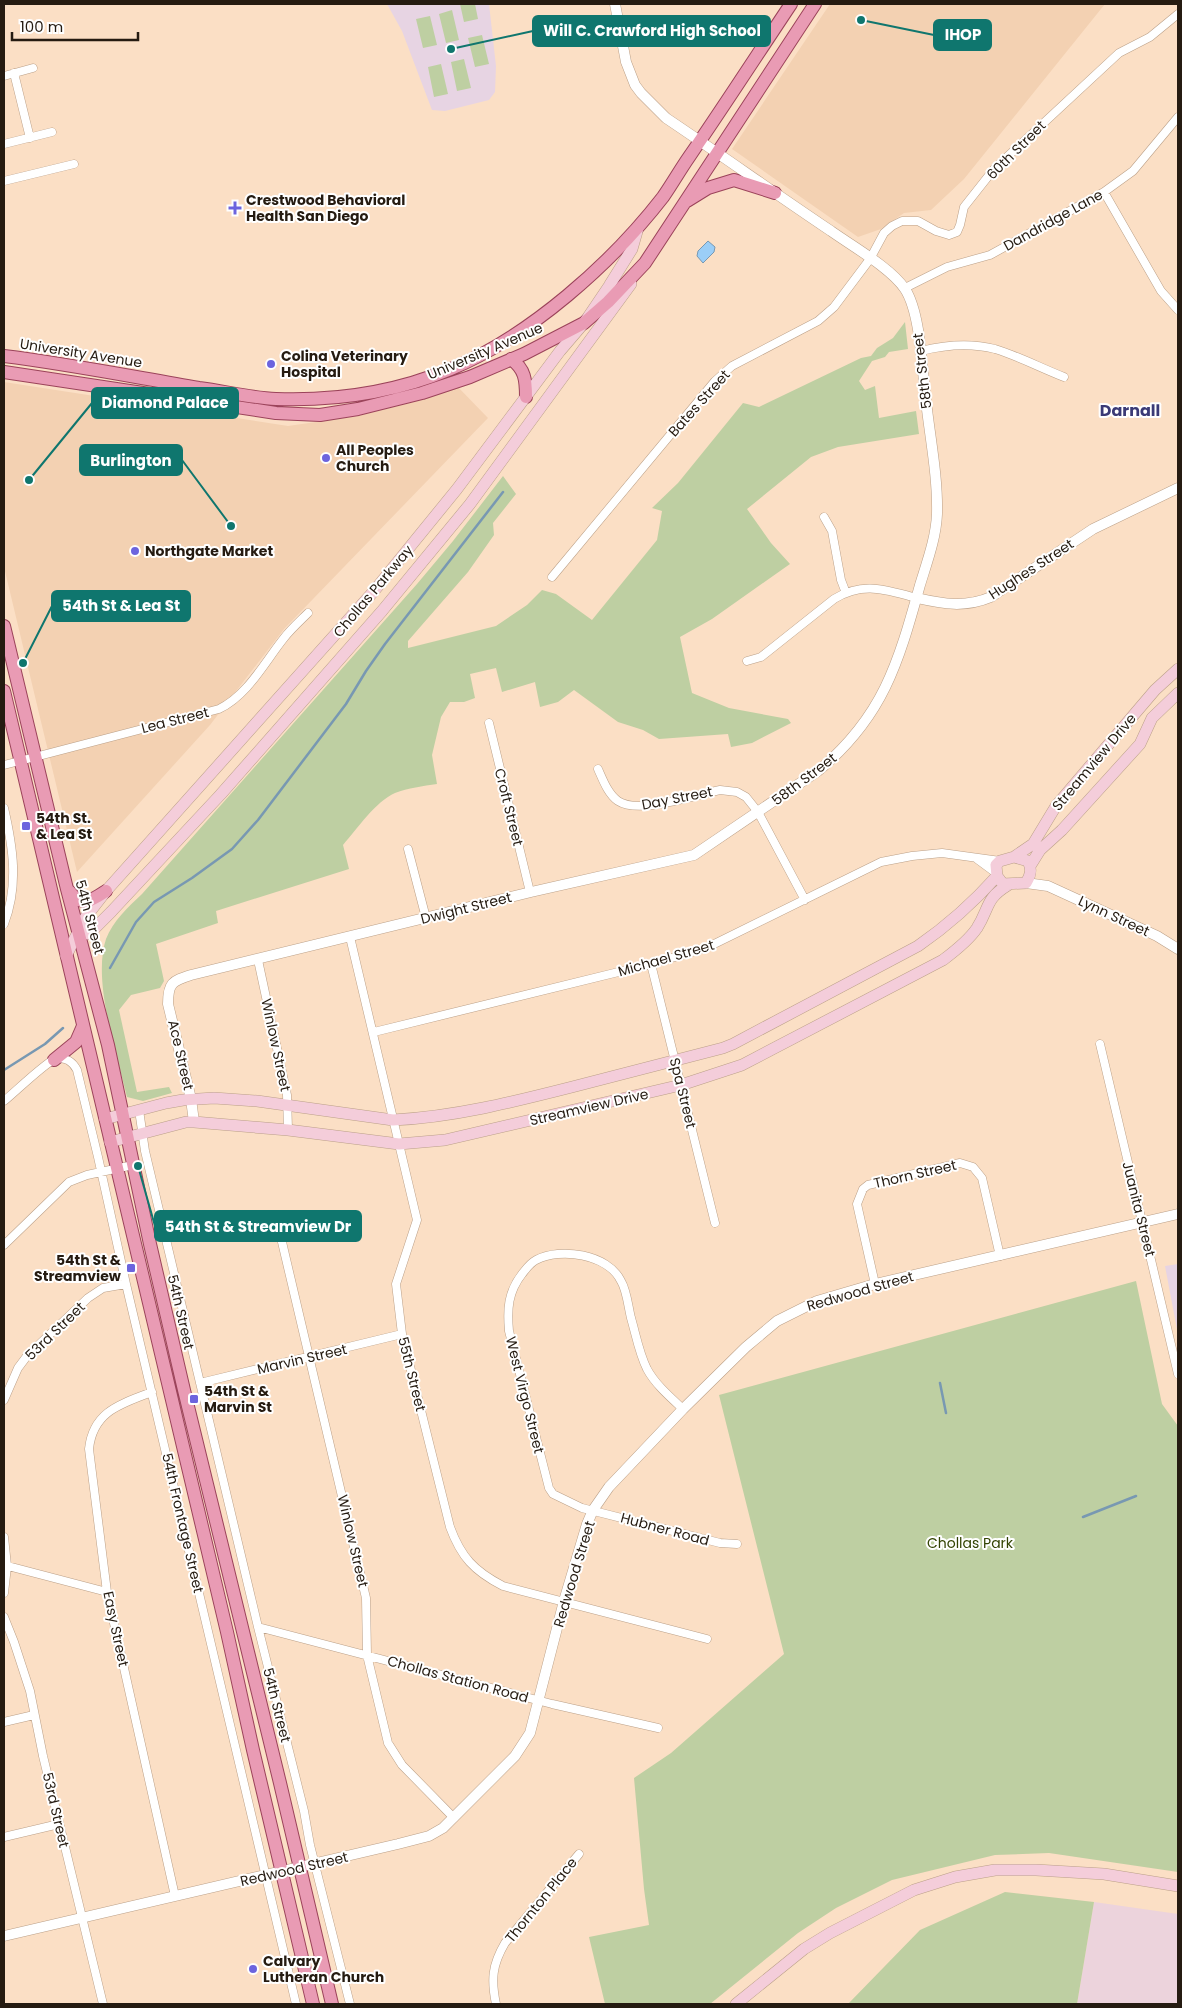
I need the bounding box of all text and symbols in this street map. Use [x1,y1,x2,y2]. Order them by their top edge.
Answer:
scale bar [12,10,139,42]
text: 100 m [20,16,63,37]
callout: Will C. Crawford High School [533,16,770,46]
text: Will C. Crawford High School [543,20,761,41]
callout: IHOP [934,20,991,50]
text: IHOP [945,24,981,45]
street label: 60th Street [982,116,1050,184]
street label: Dandridge Lane [1000,184,1107,256]
place label: Crestwood Behavioral Health San Diego [246,190,405,226]
marker: Crestwood Behavioral Health San Diego [228,201,242,215]
street label: University Avenue [424,318,546,384]
street label: 58th Street [907,332,937,410]
street label: University Avenue [18,333,144,373]
place label: Colina Veterinary Hospital [281,346,408,382]
marker: Colina Veterinary Hospital [265,358,277,370]
street label: Bates Street [664,365,734,441]
callout: Diamond Palace [92,388,238,418]
text: Diamond Palace [102,392,228,413]
district label: Darnall [1100,399,1160,422]
place label: All Peoples Church [336,440,414,476]
callout: Burlington [80,445,182,475]
text: Burlington [90,450,172,471]
marker: All Peoples Church [320,452,332,464]
street label: Hughes Street [985,534,1077,604]
street label: Chollas Parkway [328,540,418,641]
place label: Northgate Market [145,541,273,561]
marker: Northgate Market [129,545,141,557]
callout: 54th St & Lea St [52,591,190,621]
text: 54th St & Lea St [62,595,180,616]
street label: Lea Street [139,702,211,738]
street label: Streamview Drive [1047,709,1141,815]
street label: 58th Street [767,748,841,810]
street label: Croft Street [490,766,528,848]
street label: Day Street [640,781,714,815]
place label: 54th St. & Lea St [36,808,93,844]
marker: 54th St. & Lea St [20,820,32,832]
street label: 54th Street [70,878,110,956]
street label: Dwight Street [418,887,514,929]
street label: Lynn Street [1075,891,1153,941]
street label: Michael Street [616,935,716,981]
street label: Winlow Street [256,997,296,1093]
street label: Ace Street [163,1018,199,1092]
street label: Spa Street [665,1056,701,1130]
street label: Streamview Drive [528,1084,651,1130]
street label: Thorn Street [872,1155,958,1193]
street label: Juanita Street [1117,1159,1161,1259]
callout: 54th St & Streamview Dr [155,1211,361,1241]
text: 54th St & Streamview Dr [165,1216,352,1237]
place label: 54th St & Streamview [34,1250,122,1286]
marker: 54th St & Streamview [125,1262,137,1274]
street label: Redwood Street [804,1266,916,1316]
street label: 54th Street [163,1273,199,1351]
street label: 53rd Street [21,1297,89,1365]
street label: West Virgo Street [501,1334,549,1456]
street label: 55th Street [393,1335,431,1413]
street label: Marvin Street [255,1339,349,1379]
place label: 54th St & Marvin St [204,1381,272,1417]
marker: 54th St & Marvin St [188,1393,200,1405]
street label: 54th Frontage Street [157,1451,209,1595]
street label: Winlow Street [333,1493,373,1589]
street label: Hubner Road [618,1508,712,1550]
street label: Redwood Street [548,1518,600,1630]
park label: Chollas Park [927,1533,1014,1553]
street label: Easy Street [98,1589,134,1669]
street label: Chollas Station Road [385,1651,531,1707]
street label: 54th Street [258,1666,296,1744]
street label: 53rd Street [38,1770,74,1850]
street label: Redwood Street [238,1847,350,1891]
street label: Thornton Place [500,1853,582,1947]
place label: Calvary Lutheran Church [263,1951,384,1987]
marker: Calvary Lutheran Church [247,1963,259,1975]

